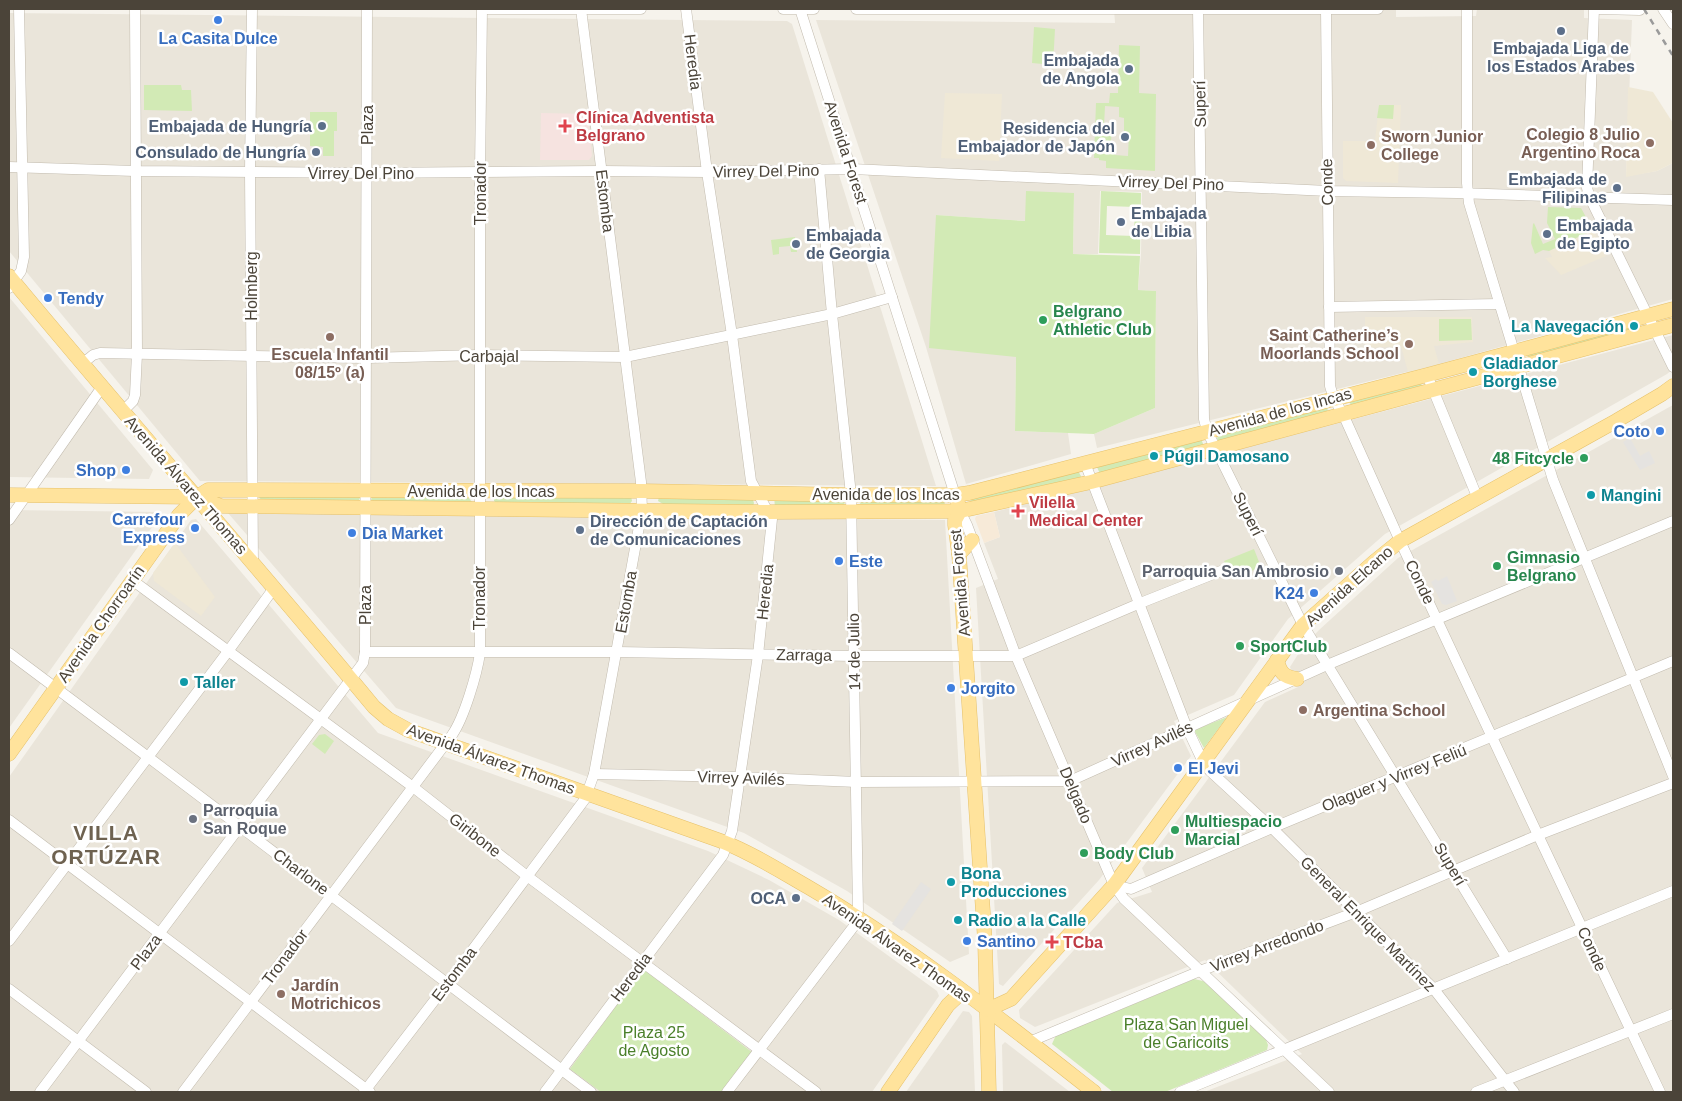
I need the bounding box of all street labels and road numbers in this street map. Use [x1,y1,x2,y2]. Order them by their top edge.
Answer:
street label: Heredia [681,33,705,91]
street label: Superí [1191,80,1209,128]
street label: Avenida Forest [821,98,871,206]
street label: Plaza [359,105,376,145]
street label: Conde [1318,158,1336,206]
street label: Tronador [472,160,489,225]
street label: Virrey Del Pino [713,162,819,180]
street label: Virrey Del Pino [308,165,414,182]
street label: Estomba [593,169,617,233]
street label: Virrey Del Pino [1118,173,1225,193]
street label: Holmberg [243,251,260,321]
street label: Carbajal [459,348,519,365]
street label: Avenida de los Incas [1207,385,1353,439]
street label: Avenida Álvarez Thomas [121,412,251,557]
street label: Avenida de los Incas [407,483,555,500]
street label: Avenida de los Incas [812,486,960,503]
street label: Superí [1230,489,1267,539]
street label: Avenida Forest [947,528,973,637]
street label: Avenida Elcano [1302,543,1396,629]
street label: Conde [1402,557,1438,607]
street label: Avenida Chorroarín [54,562,148,686]
street label: Heredia [754,563,776,621]
street label: Tronador [471,565,488,630]
street label: Estomba [612,569,640,635]
street label: Plaza [357,585,374,625]
street label: 14 de Julio [845,613,863,691]
street label: Zarraga [776,646,832,664]
street label: Virrey Avilés [1109,718,1195,770]
street label: Avenida Álvarez Thomas [405,720,578,797]
street label: Olaguer y Virrey Feliú [1319,741,1469,815]
street label: Delgado [1057,764,1096,826]
street label: Virrey Avilés [697,768,785,788]
street label: Giribone [446,810,504,860]
street label: Superí [1431,839,1470,889]
street label: Charlone [270,846,332,898]
street label: General Enrique Martínez [1297,853,1439,995]
street label: Avenida Álvarez Thomas [820,889,975,1006]
street label: Virrey Arredondo [1208,917,1326,975]
street label: Conde [1574,924,1610,974]
street label: Tronador [259,926,312,988]
street label: Plaza [127,931,165,973]
street label: Estomba [428,944,480,1004]
street label: Heredia [607,949,655,1004]

